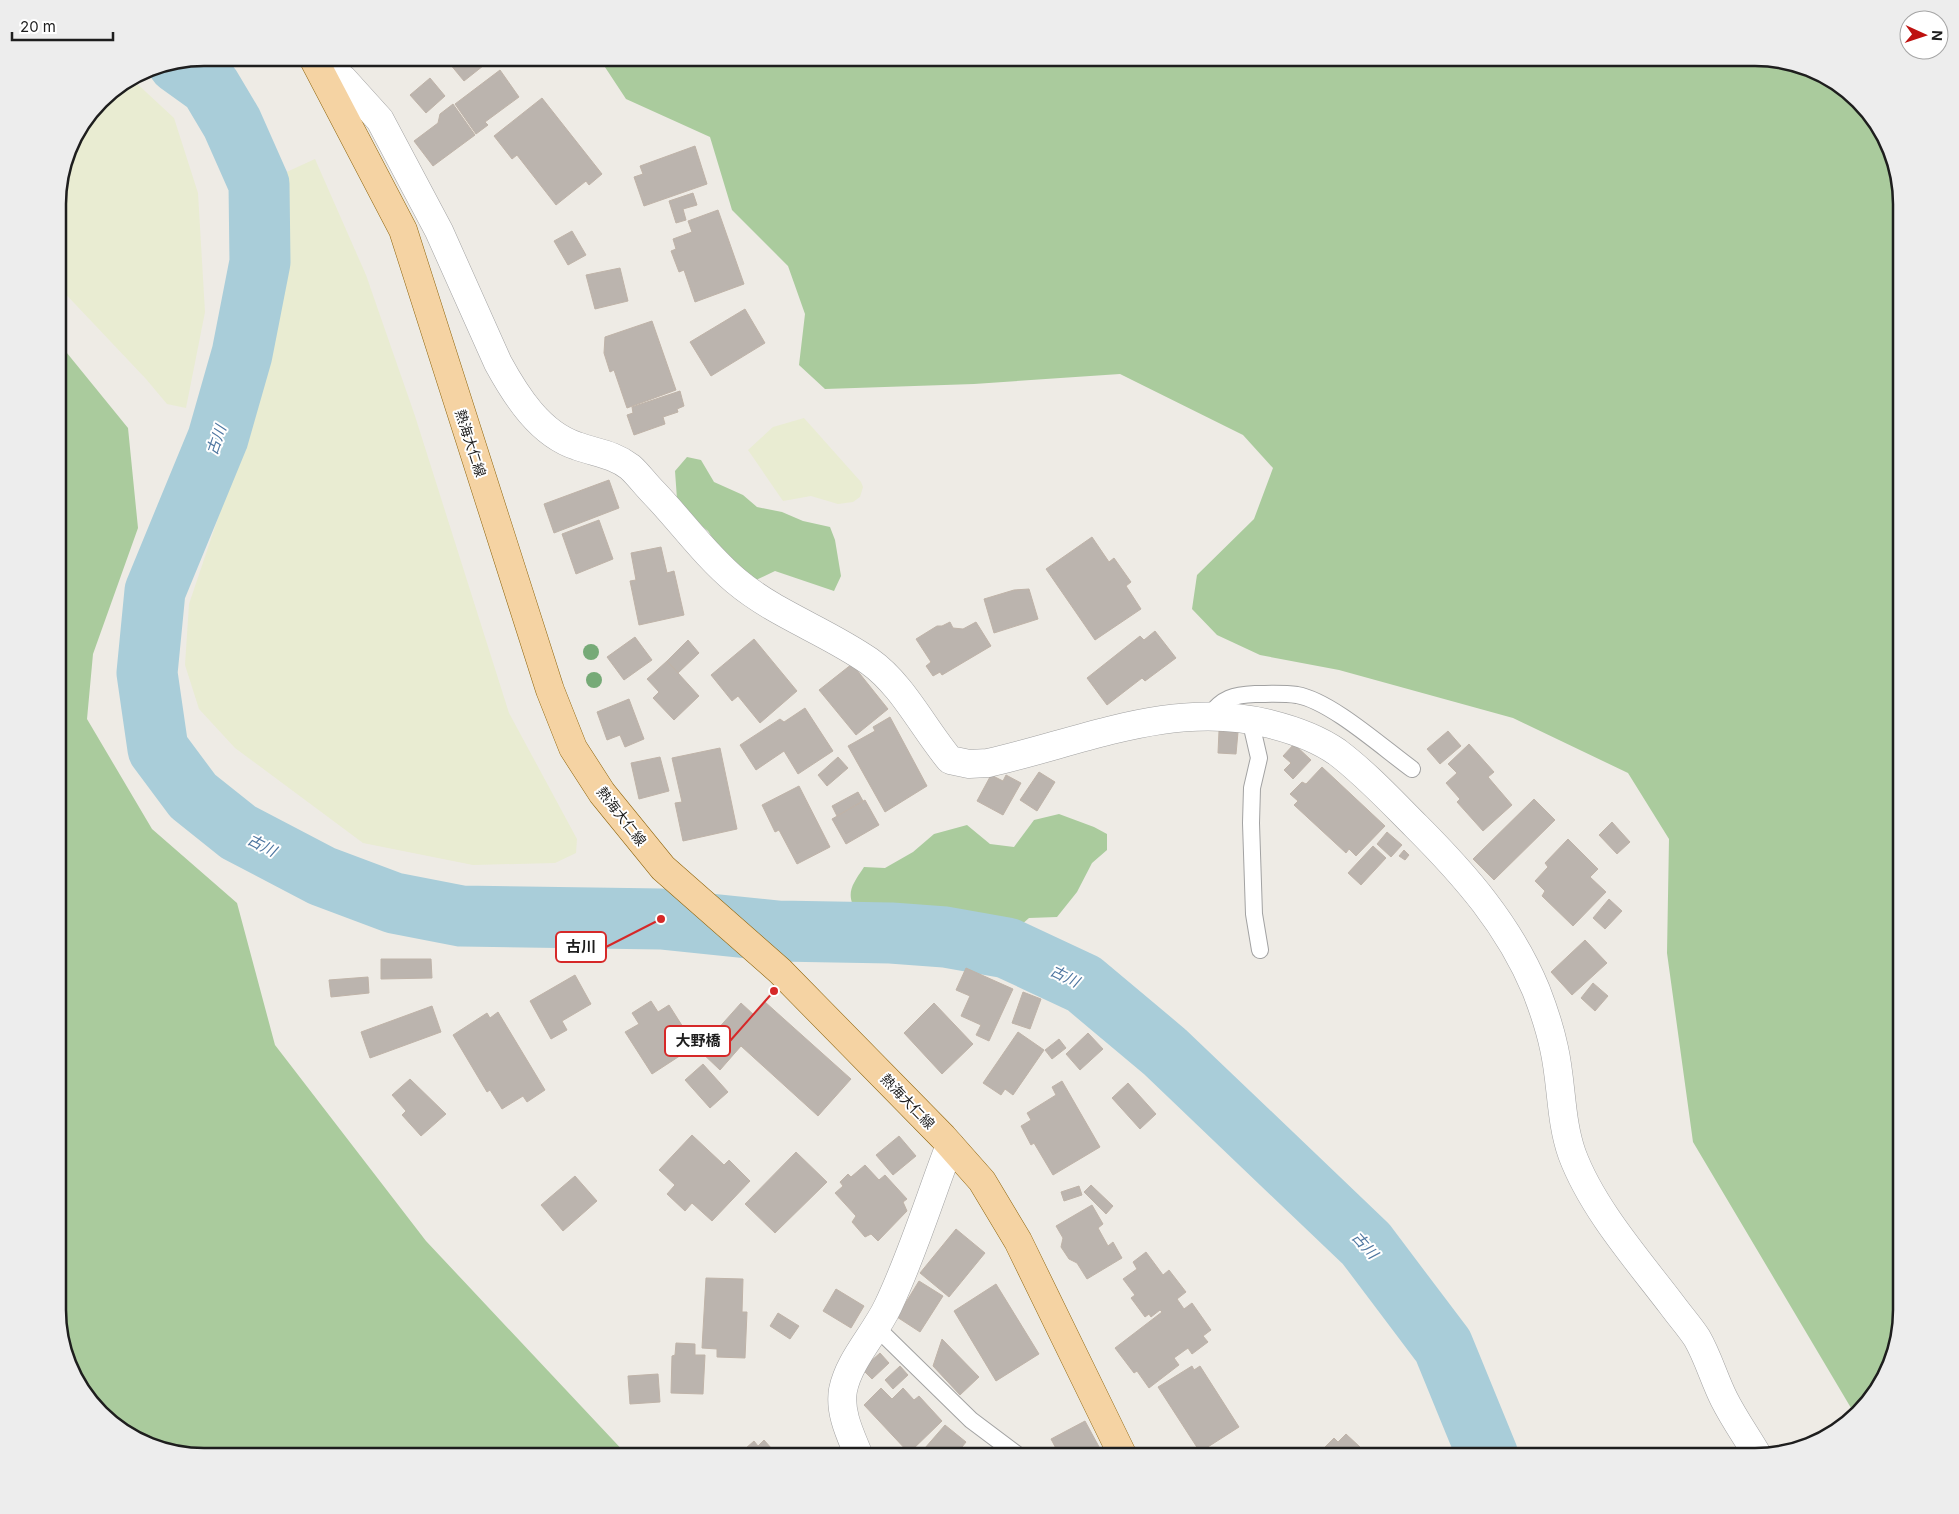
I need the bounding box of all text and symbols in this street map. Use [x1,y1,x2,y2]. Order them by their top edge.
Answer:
scale bar [12,10,114,42]
north arrow [1899,10,1949,60]
text: 20 m [20,17,56,36]
text: N [1929,30,1946,41]
street label: 熱海大仁線 [452,407,490,479]
water label: 古川 [202,421,231,457]
street label: 熱海大仁線 [594,783,650,849]
water label: 古川 [244,830,281,861]
callout: 古川 [556,932,606,962]
text: 古川 [566,937,596,956]
water label: 古川 [1047,961,1084,992]
callout: 大野橋 [665,1026,730,1056]
text: 大野橋 [675,1031,721,1050]
street label: 熱海大仁線 [878,1070,938,1132]
water label: 古川 [1348,1227,1383,1264]

